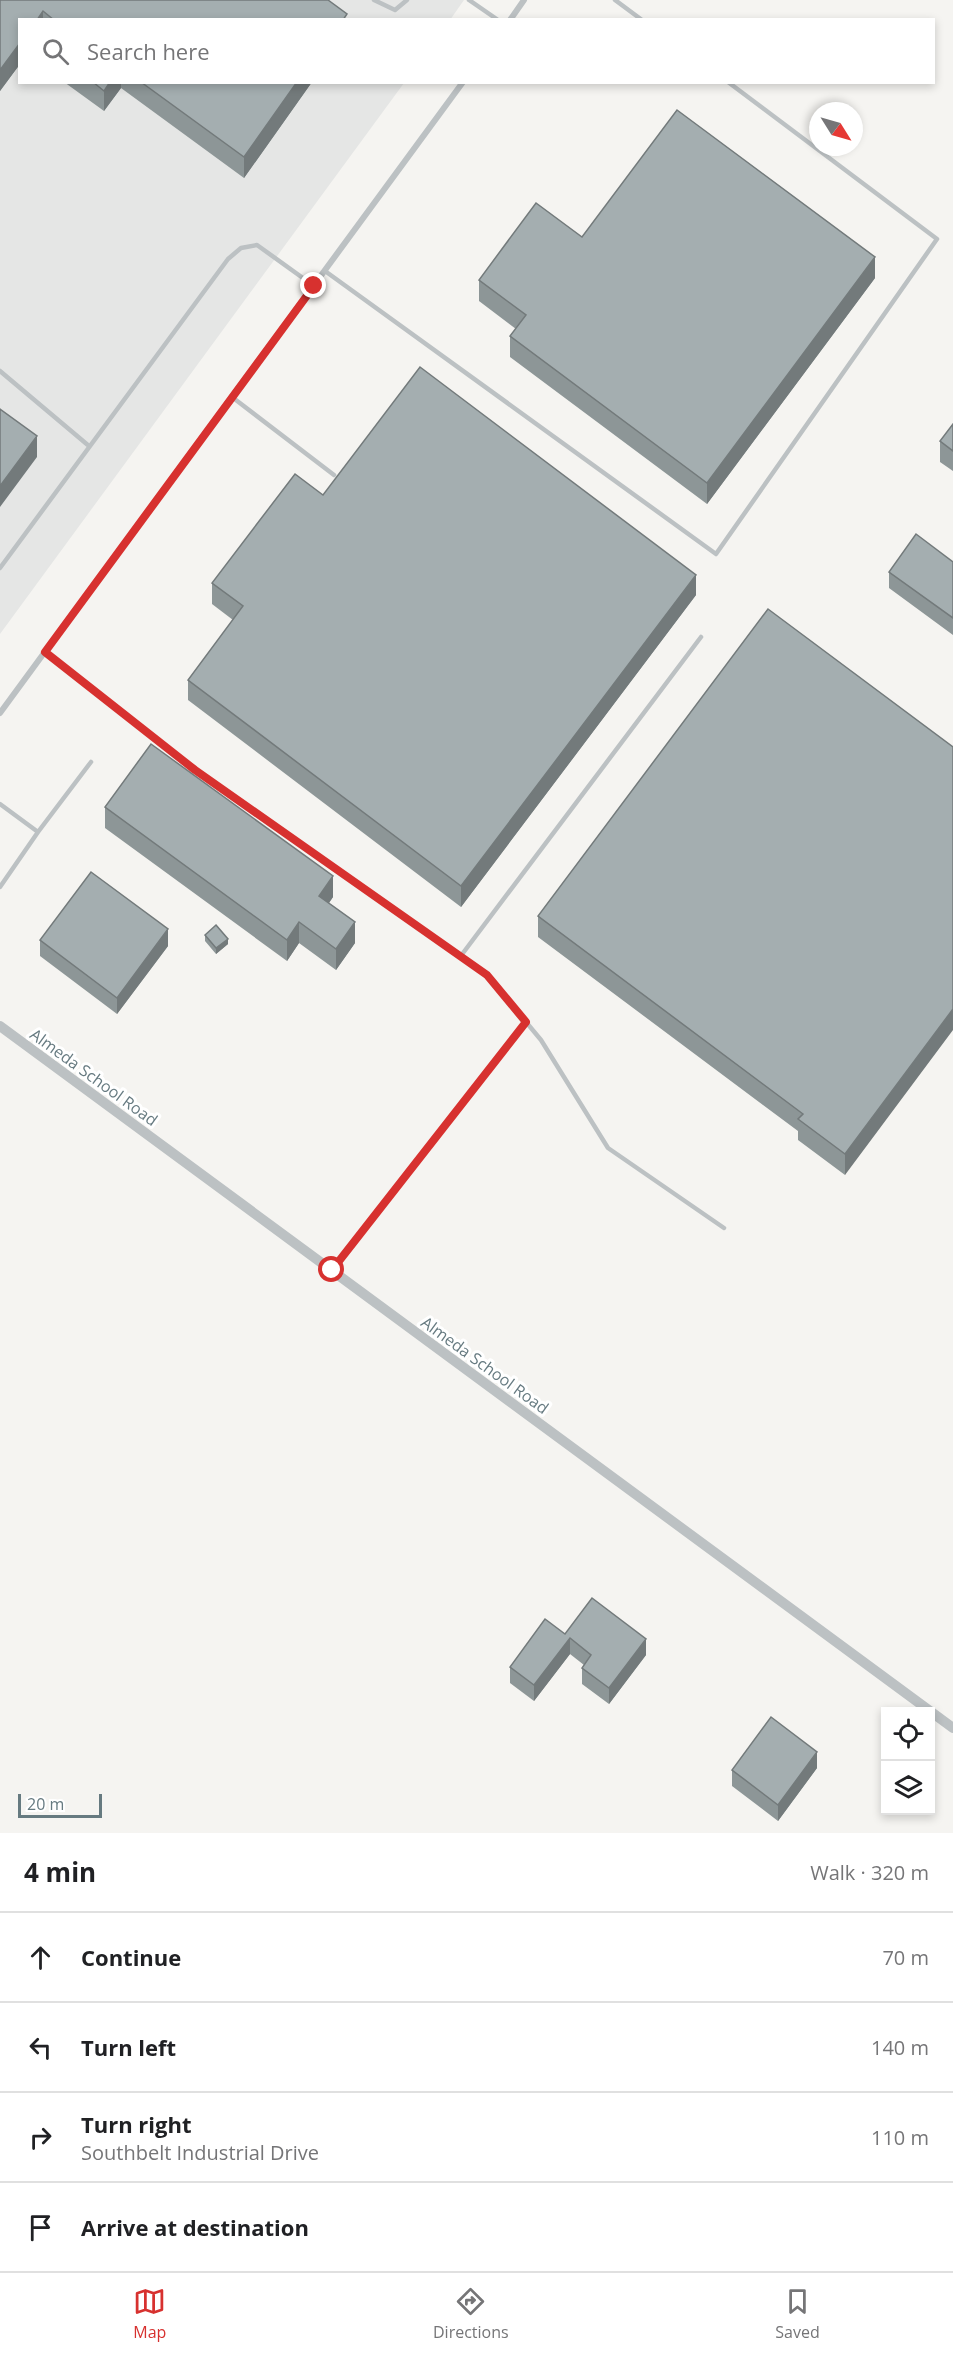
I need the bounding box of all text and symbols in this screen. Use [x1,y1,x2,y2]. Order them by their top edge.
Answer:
search box [18,18,935,84]
icon: search [39,35,72,68]
text: Search here [87,36,210,66]
north arrow [809,102,863,156]
route end [300,272,326,298]
street label: Almeda School Road [26,1023,162,1131]
route start [318,1256,344,1282]
street label: Almeda School Road [417,1311,553,1419]
map controls [881,1707,935,1815]
button: locate [881,1707,935,1761]
button: layers [881,1761,935,1815]
scale bar [18,1791,102,1818]
text: 20 m [27,1793,64,1815]
text: 4 min [24,1854,96,1890]
text: Walk · 320 m [810,1859,929,1886]
icon: ahead [24,1941,57,1974]
text: Continue [81,1942,181,1972]
text: 70 m [882,1944,929,1971]
icon: left [24,2031,57,2064]
text: Turn left [81,2032,176,2062]
text: 140 m [871,2034,929,2061]
text: Turn right [81,2109,192,2139]
icon: right [24,2121,57,2154]
text: 110 m [871,2124,929,2151]
text: Southbelt Industrial Drive [81,2139,319,2166]
icon: arrive [24,2211,57,2244]
text: Arrive at destination [81,2212,309,2242]
tab: Map [133,2285,166,2343]
tab: Directions [433,2285,509,2343]
tab: Saved [775,2285,820,2343]

